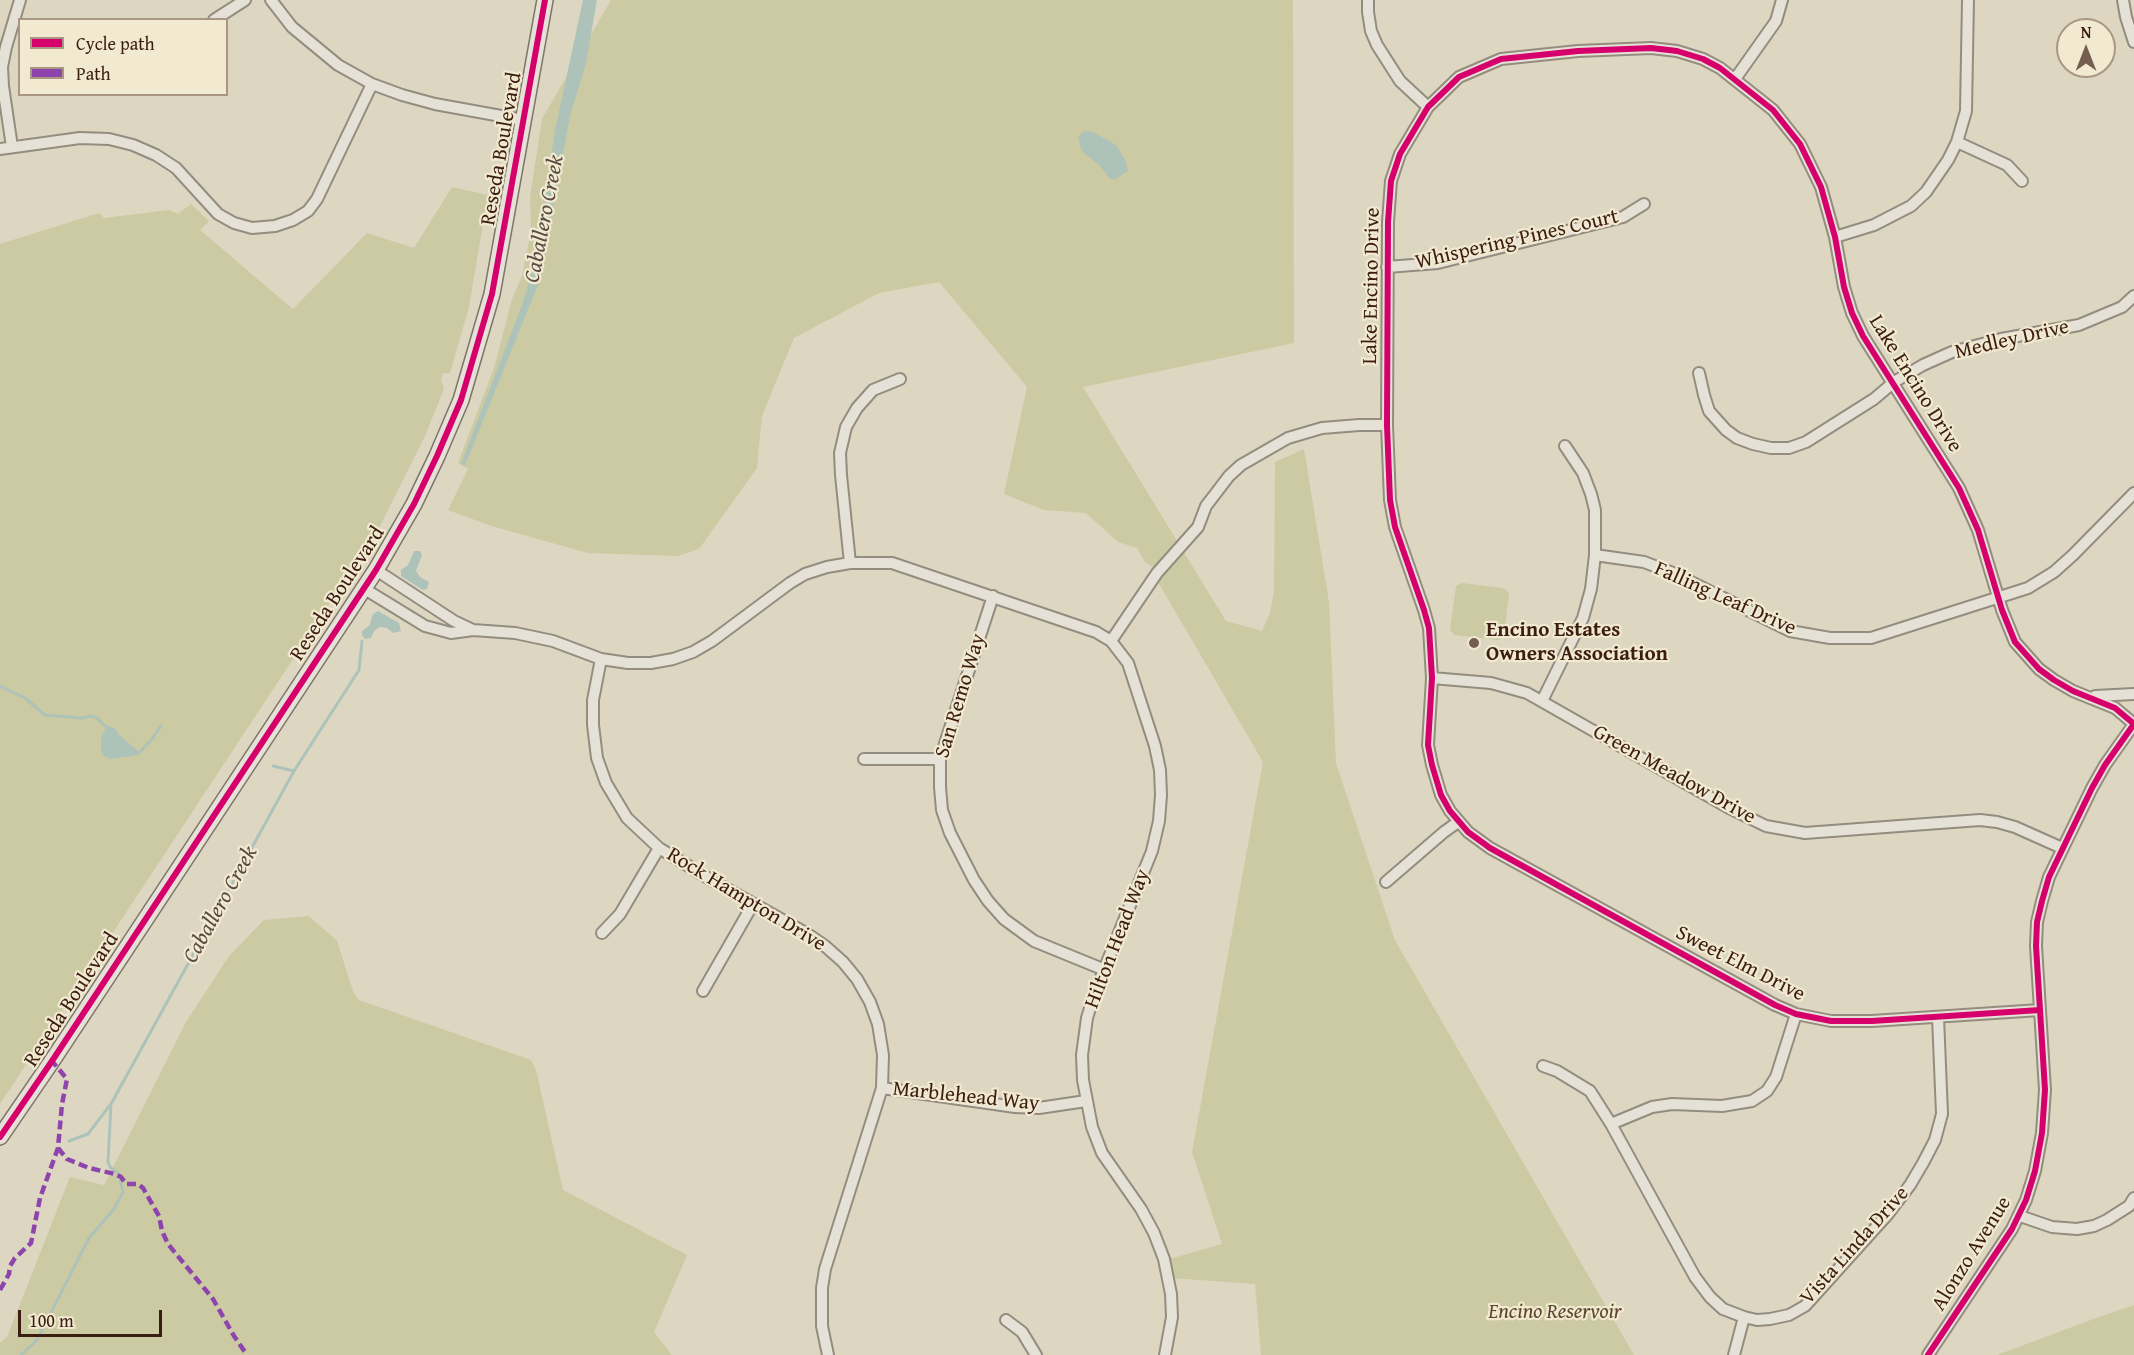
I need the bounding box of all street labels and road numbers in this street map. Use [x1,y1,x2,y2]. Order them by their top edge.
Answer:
street label: Reseda Boulevard [476,70,528,228]
street label: Whispering Pines Court [1413,204,1621,276]
street label: Lake Encino Drive [1358,207,1386,365]
street label: Lake Encino Drive [1863,311,1967,457]
street label: Medley Drive [1953,315,2071,365]
street label: Reseda Boulevard [285,522,391,666]
street label: Falling Leaf Drive [1650,556,1800,642]
street label: San Remo Way [930,631,992,761]
street label: Green Meadow Drive [1588,720,1760,830]
street label: Rock Hampton Drive [662,843,830,957]
street label: Hilton Head Way [1080,866,1156,1012]
street label: Sweet Elm Drive [1671,921,1809,1007]
street label: Reseda Boulevard [19,928,125,1072]
street label: Marblehead Way [891,1077,1041,1117]
street label: Vista Linda Drive [1795,1182,1915,1310]
street label: Alonzo Avenue [1927,1192,2017,1316]

